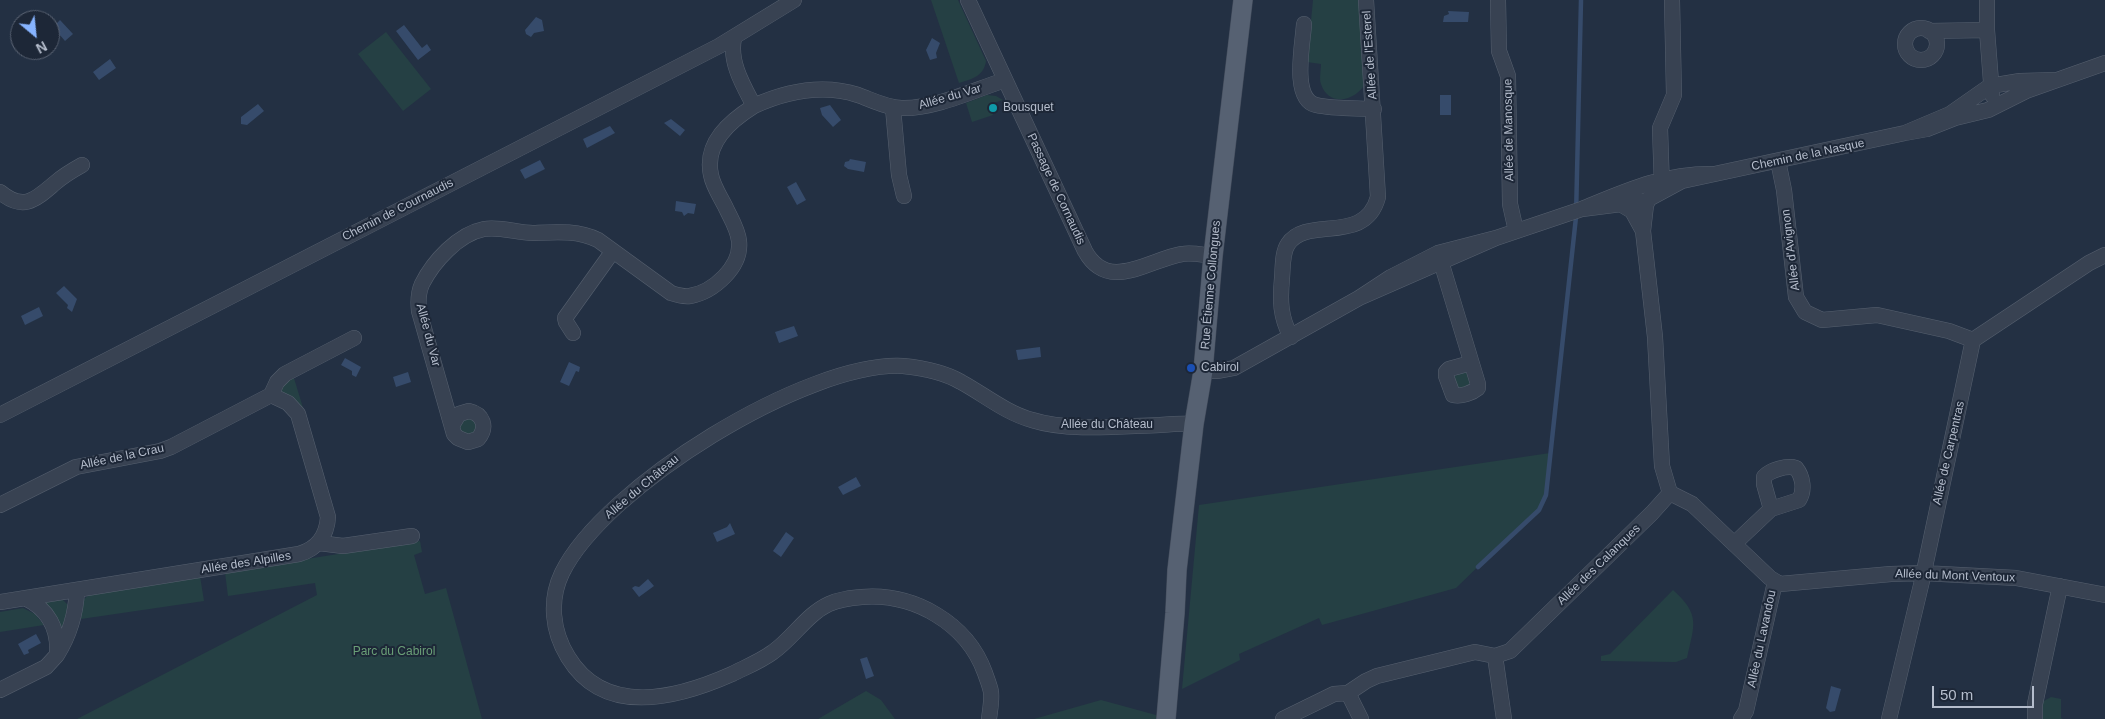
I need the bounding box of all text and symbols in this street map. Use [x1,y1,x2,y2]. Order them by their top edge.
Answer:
north arrow [10,10,60,60]
street label: Allée de l'Esterel [1360,10,1380,100]
text: N [33,38,50,57]
street label: Allée de Manosque [1501,79,1517,181]
street label: Allée du Var [917,81,983,113]
place label: Bousquet [1003,101,1054,115]
marker: Bousquet [987,102,999,114]
street label: Passage de Cornaudis [1024,131,1088,247]
street label: Chemin de la Nasque [1750,136,1866,174]
street label: Chemin de Cournaudis [340,176,456,244]
street label: Allée d'Avignon [1779,208,1803,292]
street label: Rue Étienne Collongues [1198,220,1224,350]
street label: Allée du Var [413,302,443,368]
place label: Cabirol [1201,361,1239,375]
marker: Cabirol [1185,362,1197,374]
street label: Allée de Carpentras [1930,400,1968,506]
street label: Allée du Château [1061,418,1153,432]
street label: Allée de la Crau [79,441,165,473]
street label: Allée du Château [602,452,682,522]
street label: Allée des Calanques [1554,522,1644,608]
street label: Allée des Alpilles [200,549,292,577]
street label: Allée du Mont Ventoux [1895,567,2015,585]
street label: Allée du Lavandou [1745,589,1779,689]
park label: Parc du Cabirol [353,645,435,659]
scale bar [1935,676,2038,708]
text: 50 m [1940,686,1973,703]

